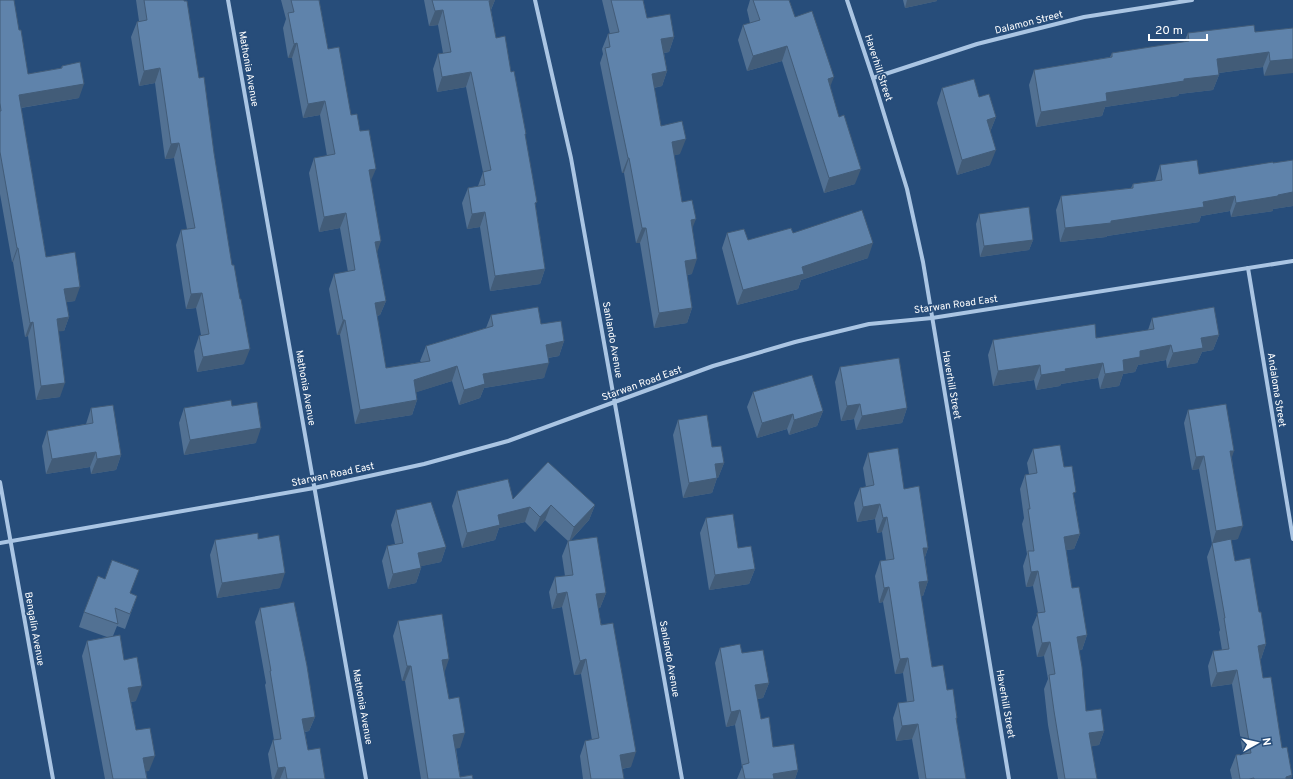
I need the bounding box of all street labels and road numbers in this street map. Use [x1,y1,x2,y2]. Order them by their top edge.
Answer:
street label: Dalamon Street [994,8,1065,38]
street label: Mathonia Avenue [235,30,261,108]
street label: Haverhill Street [861,33,895,103]
street label: Starwan Road East [913,293,999,317]
street label: Sanlando Avenue [599,301,625,379]
street label: Mathonia Avenue [292,349,318,427]
street label: Haverhill Street [939,350,963,421]
street label: Andaloma Street [1264,352,1288,428]
street label: Starwan Road East [600,363,684,405]
street label: Starwan Road East [290,460,376,490]
street label: Bengalin Avenue [21,591,47,667]
street label: Sanlando Avenue [656,620,682,698]
street label: Mathonia Avenue [349,668,375,746]
street label: Haverhill Street [993,669,1017,740]

